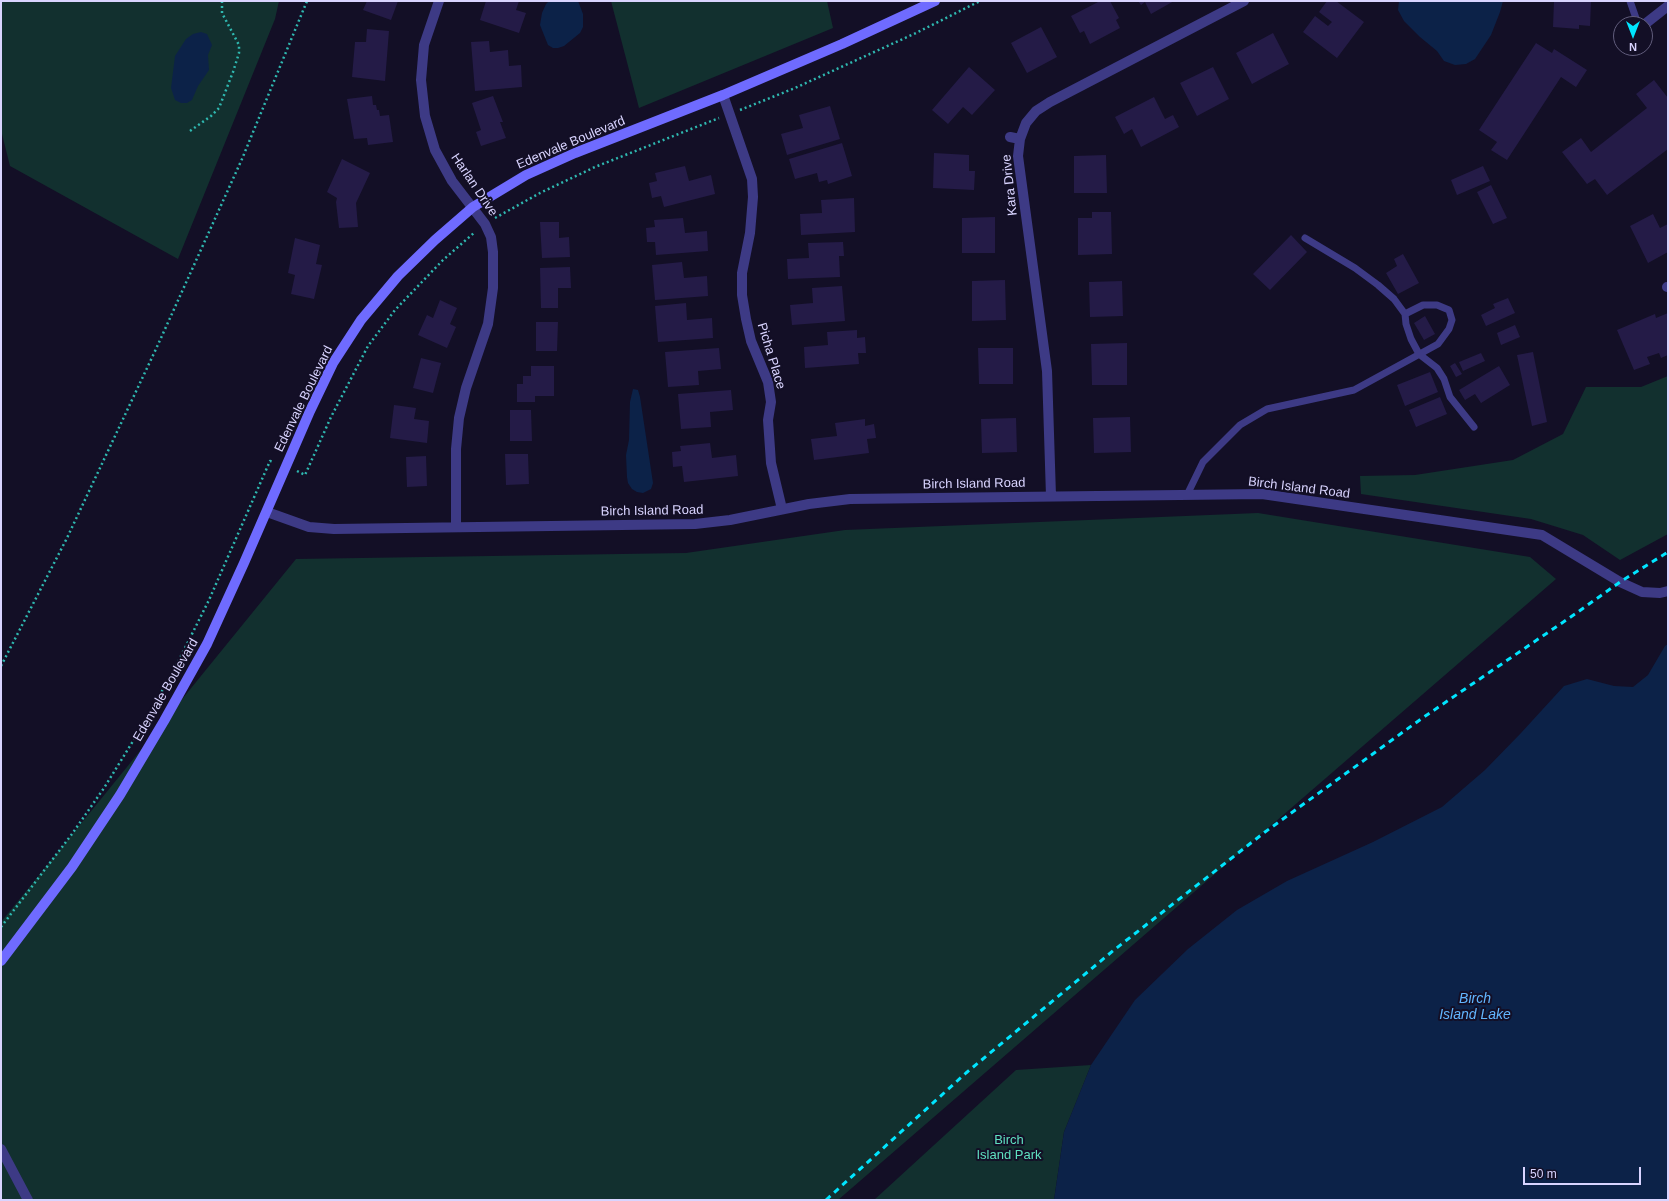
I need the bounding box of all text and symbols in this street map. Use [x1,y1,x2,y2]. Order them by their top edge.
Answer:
north arrow [1613,16,1653,56]
text: N [1629,41,1637,53]
street label: Edenvale Boulevard [514,113,628,173]
street label: Harlan Drive [447,151,501,219]
street label: Kara Drive [999,154,1021,216]
street label: Picha Place [754,321,788,391]
street label: Edenvale Boulevard [271,343,337,455]
street label: Birch Island Road [1247,474,1351,502]
street label: Birch Island Road [923,475,1025,493]
street label: Birch Island Road [601,502,703,520]
street label: Edenvale Boulevard [130,636,202,744]
water label: Birch Island Lake [1439,991,1511,1024]
park label: Birch Island Park [976,1132,1042,1163]
scale bar [1525,1159,1643,1185]
text: 50 m [1530,1167,1557,1181]

